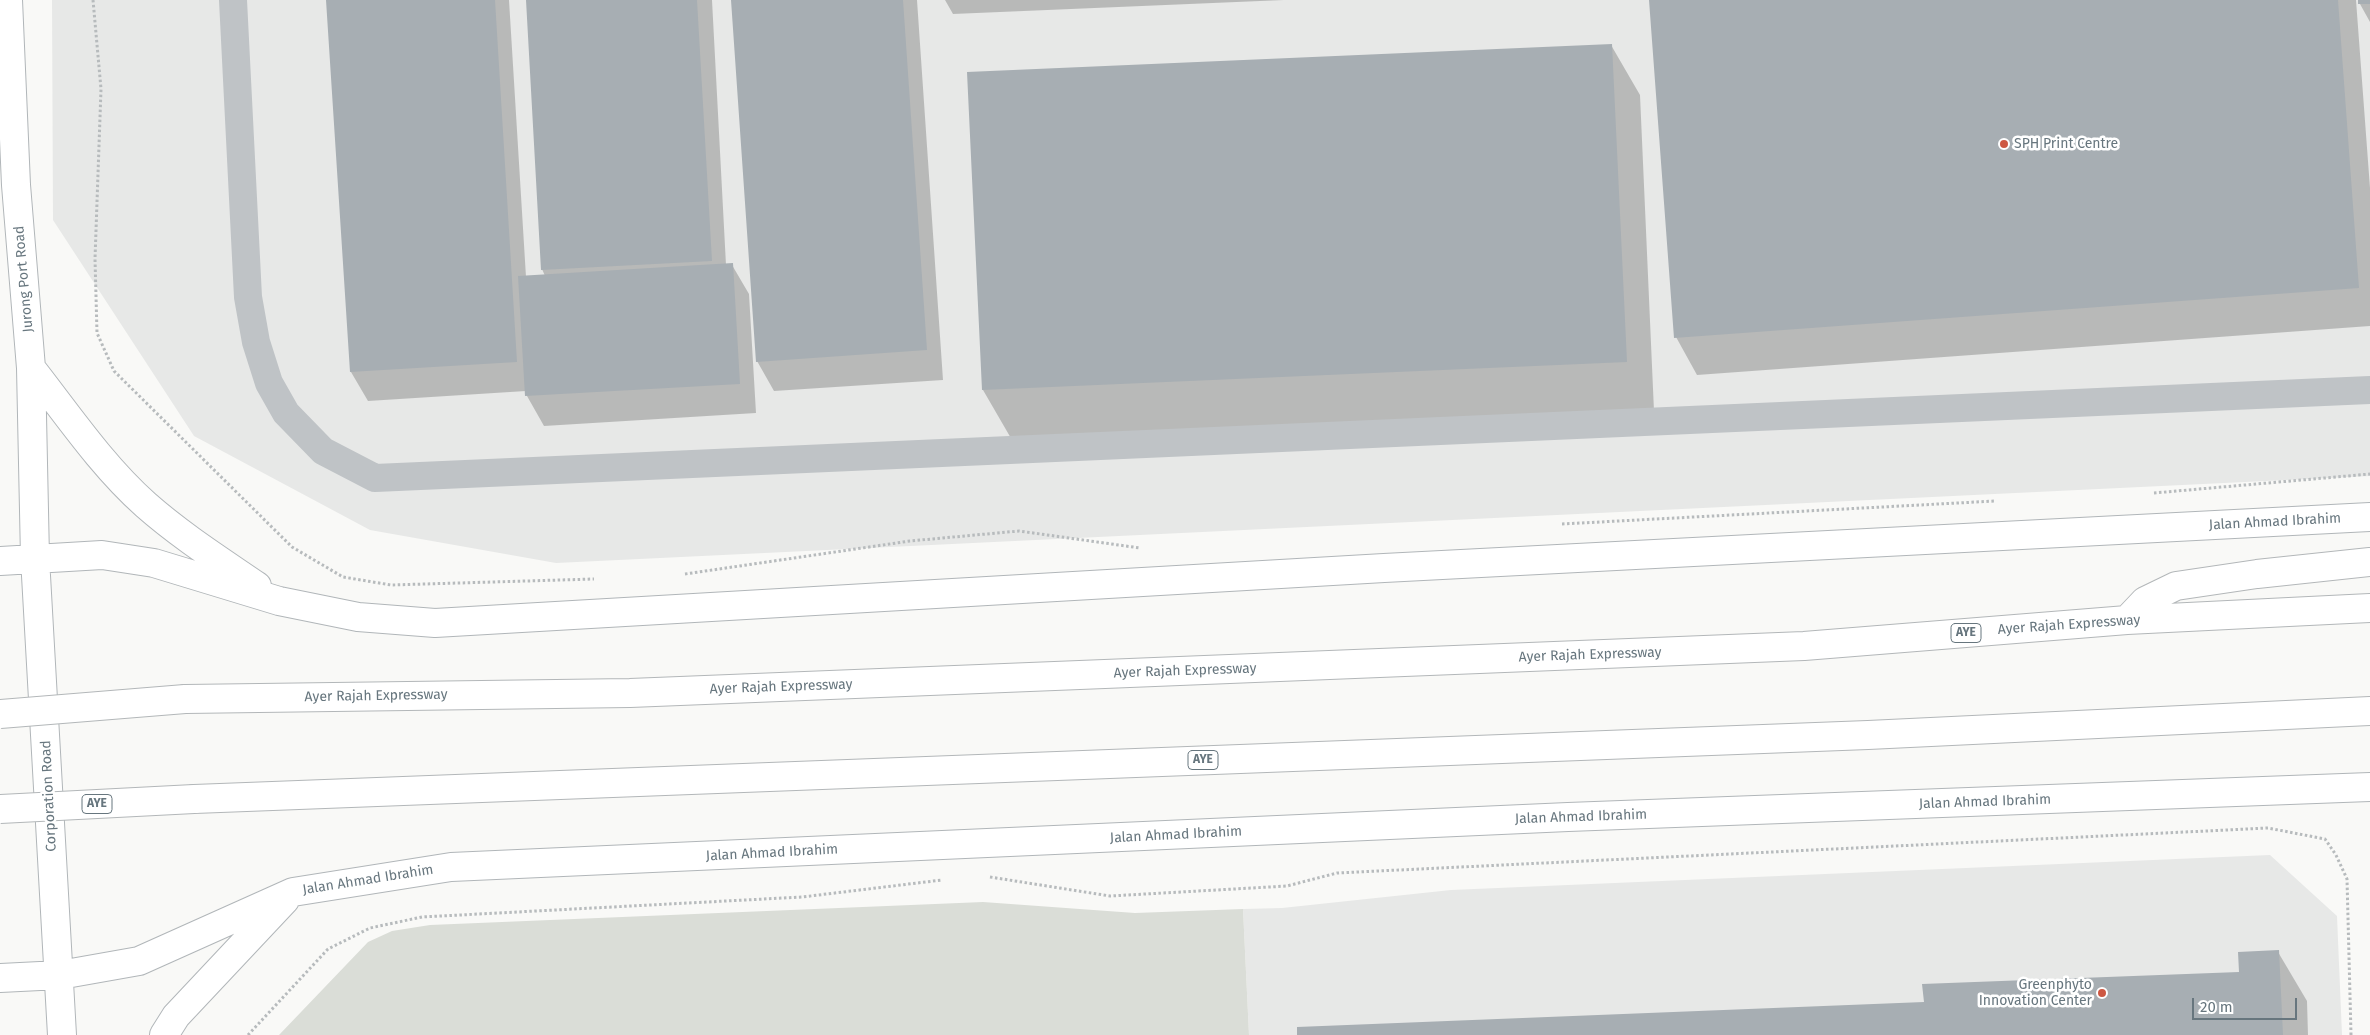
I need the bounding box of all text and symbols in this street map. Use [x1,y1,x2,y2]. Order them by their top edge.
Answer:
place label: SPH Print Centre [2014,136,2118,152]
marker: SPH Print Centre [1998,138,2010,150]
street label: Jurong Port Road [11,225,37,333]
street label: Jalan Ahmad Ibrahim [2208,510,2342,534]
street label: Ayer Rajah Expressway [1997,612,2141,638]
road number: AYE [1951,624,1981,642]
street label: Ayer Rajah Expressway [1518,644,1662,666]
street label: Ayer Rajah Expressway [1113,660,1257,682]
street label: Ayer Rajah Expressway [709,676,853,698]
street label: Ayer Rajah Expressway [304,686,448,706]
street label: Corporation Road [38,740,60,852]
road number: AYE [1188,750,1218,770]
street label: Jalan Ahmad Ibrahim [1919,791,2051,813]
road number: AYE [82,794,112,814]
street label: Jalan Ahmad Ibrahim [1515,806,1647,828]
street label: Jalan Ahmad Ibrahim [1109,823,1243,847]
street label: Jalan Ahmad Ibrahim [705,841,839,865]
street label: Jalan Ahmad Ibrahim [301,861,435,899]
place label: Greenphyto Innovation Center [1979,977,2092,1010]
marker: Greenphyto Innovation Center [2096,987,2108,999]
scale bar [2195,988,2300,1020]
text: 20 m [2200,998,2233,1016]

